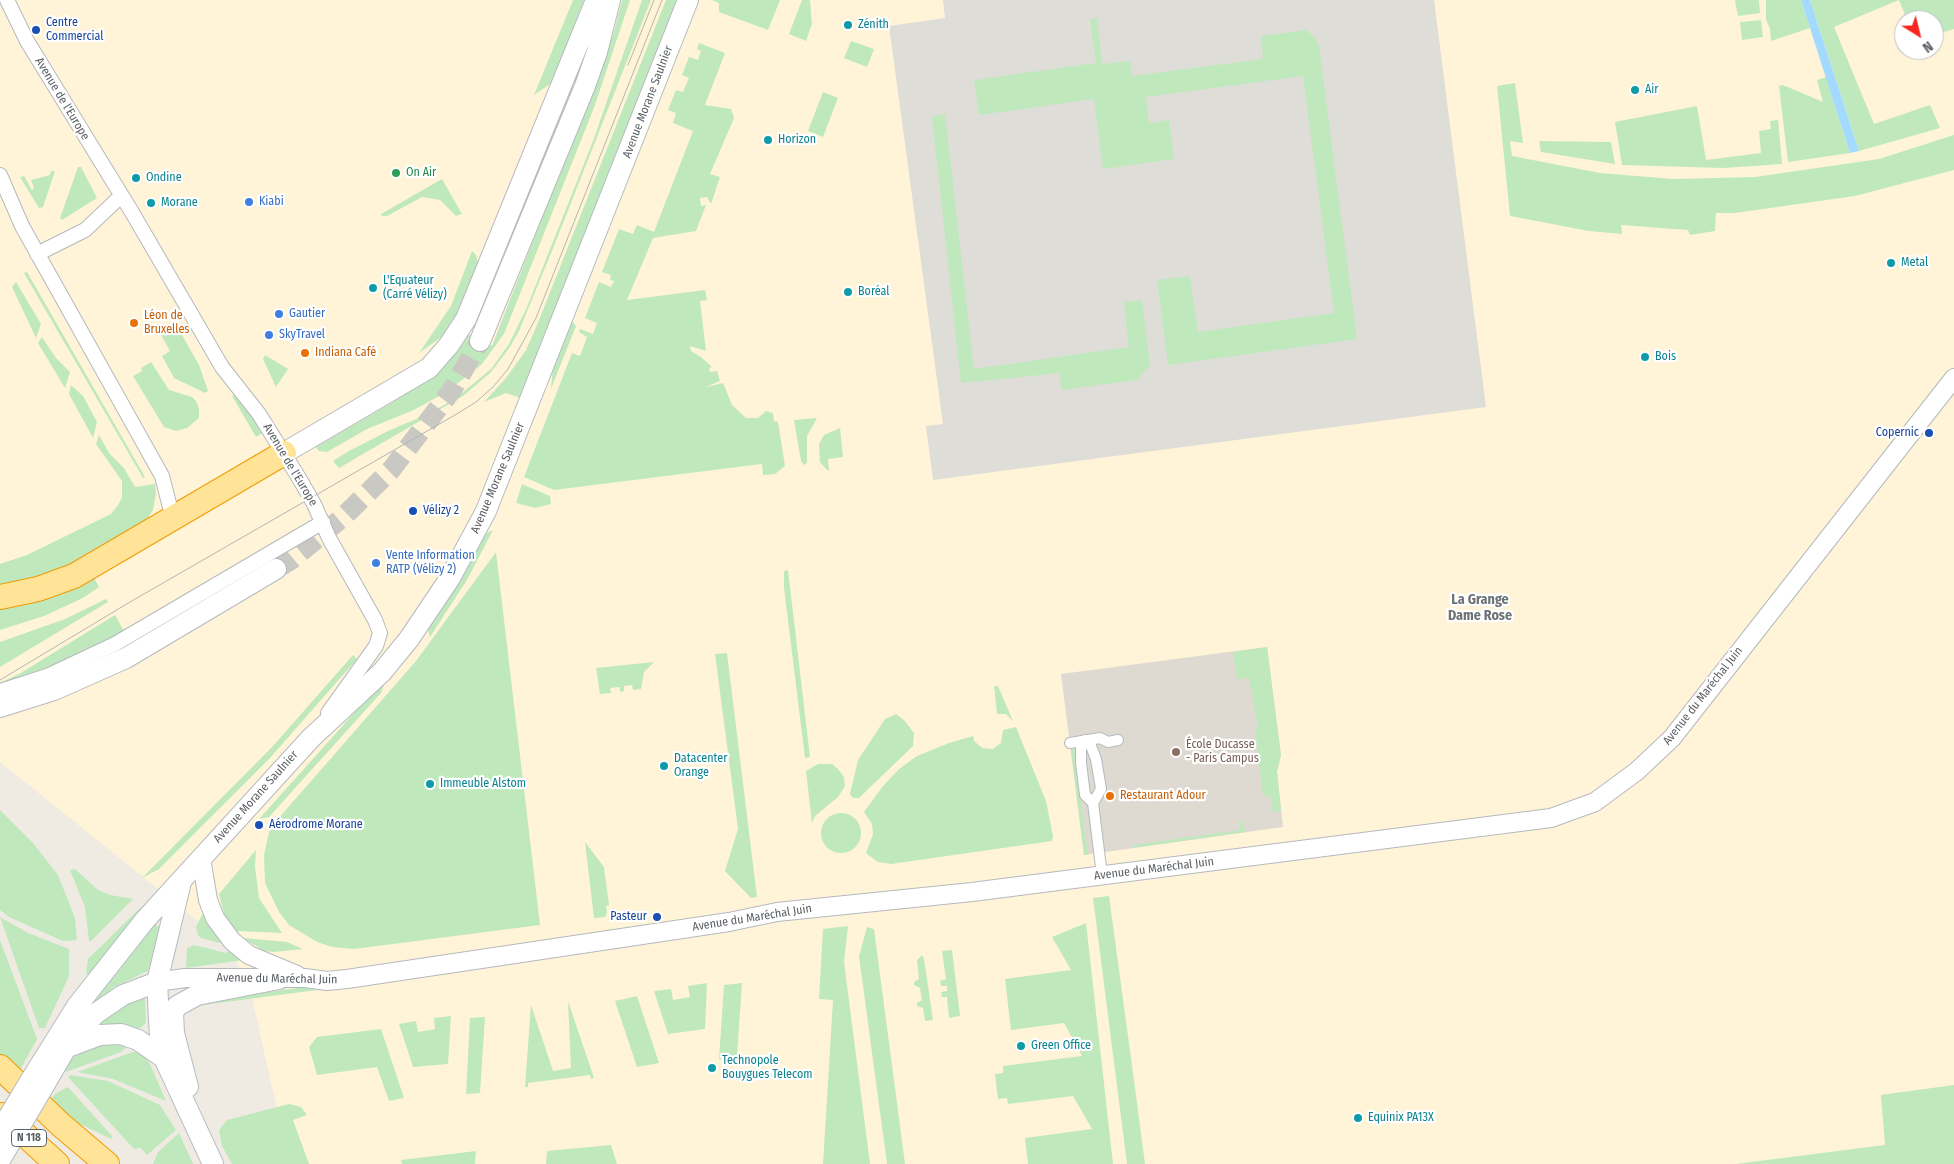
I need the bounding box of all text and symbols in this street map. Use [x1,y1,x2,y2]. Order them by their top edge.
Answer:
north arrow [1894,10,1944,60]
place label: Centre Commercial [46,16,103,44]
place label: Zénith [858,18,889,32]
marker: Zénith [842,19,854,31]
marker: Centre Commercial [30,24,42,36]
text: N [1919,37,1936,56]
street label: Avenue Morane Saulnier [620,44,676,160]
street label: Avenue de l'Europe [32,55,92,143]
place label: Air [1645,83,1659,97]
marker: Air [1629,84,1641,96]
place label: Horizon [778,133,816,147]
marker: Horizon [762,134,774,146]
place label: On Air [406,166,436,180]
marker: On Air [390,167,402,179]
place label: Ondine [146,171,182,185]
marker: Ondine [130,172,142,184]
place label: Kiabi [259,195,284,209]
place label: Morane [161,196,198,210]
marker: Kiabi [243,196,255,208]
marker: Morane [145,197,157,209]
place label: Metal [1901,256,1928,270]
marker: Metal [1885,257,1897,269]
place label: L'Equateur (Carré Vélizy) [383,274,447,302]
marker: L'Equateur (Carré Vélizy) [367,282,379,294]
place label: Boréal [858,285,889,299]
marker: Boréal [842,286,854,298]
place label: Gautier [289,307,325,321]
marker: Gautier [273,308,285,320]
place label: Léon de Bruxelles [144,309,189,337]
marker: Léon de Bruxelles [128,317,140,329]
place label: SkyTravel [279,328,325,342]
marker: SkyTravel [263,329,275,341]
place label: Indiana Café [315,346,376,360]
marker: Indiana Café [299,347,311,359]
place label: Bois [1655,350,1676,364]
marker: Bois [1639,351,1651,363]
street label: Avenue Morane Saulnier [468,420,528,536]
street label: Avenue de l'Europe [260,421,320,509]
place label: Copernic [1876,426,1919,440]
marker: Copernic [1923,427,1935,439]
place label: Vélizy 2 [423,504,459,518]
marker: Vélizy 2 [407,505,419,517]
place label: Vente Information RATP (Vélizy 2) [386,549,475,577]
marker: Vente Information RATP (Vélizy 2) [370,557,382,569]
district label: La Grange Dame Rose [1448,592,1512,624]
street label: Avenue du Maréchal Juin [1660,644,1746,748]
place label: École Ducasse - Paris Campus [1186,738,1259,766]
marker: École Ducasse - Paris Campus [1170,746,1182,758]
street label: Avenue Morane Saulnier [211,748,301,846]
place label: Datacenter Orange [674,752,727,780]
marker: Datacenter Orange [658,760,670,772]
place label: Immeuble Alstom [440,777,526,791]
marker: Immeuble Alstom [424,778,436,790]
place label: Restaurant Adour [1120,789,1206,803]
marker: Restaurant Adour [1104,790,1116,802]
place label: Aérodrome Morane [269,818,363,832]
marker: Aérodrome Morane [253,819,265,831]
street label: Avenue du Maréchal Juin [1093,854,1215,884]
street label: Avenue du Maréchal Juin [691,901,813,935]
place label: Pasteur [610,910,647,924]
marker: Pasteur [651,911,663,923]
street label: Avenue du Maréchal Juin [217,971,337,987]
place label: Green Office [1031,1039,1091,1053]
marker: Green Office [1015,1040,1027,1052]
place label: Technopole Bouygues Telecom [722,1054,812,1082]
marker: Technopole Bouygues Telecom [706,1062,718,1074]
place label: Equinix PA13X [1368,1111,1434,1125]
marker: Equinix PA13X [1352,1112,1364,1124]
road number: N 118 [12,1130,46,1146]

